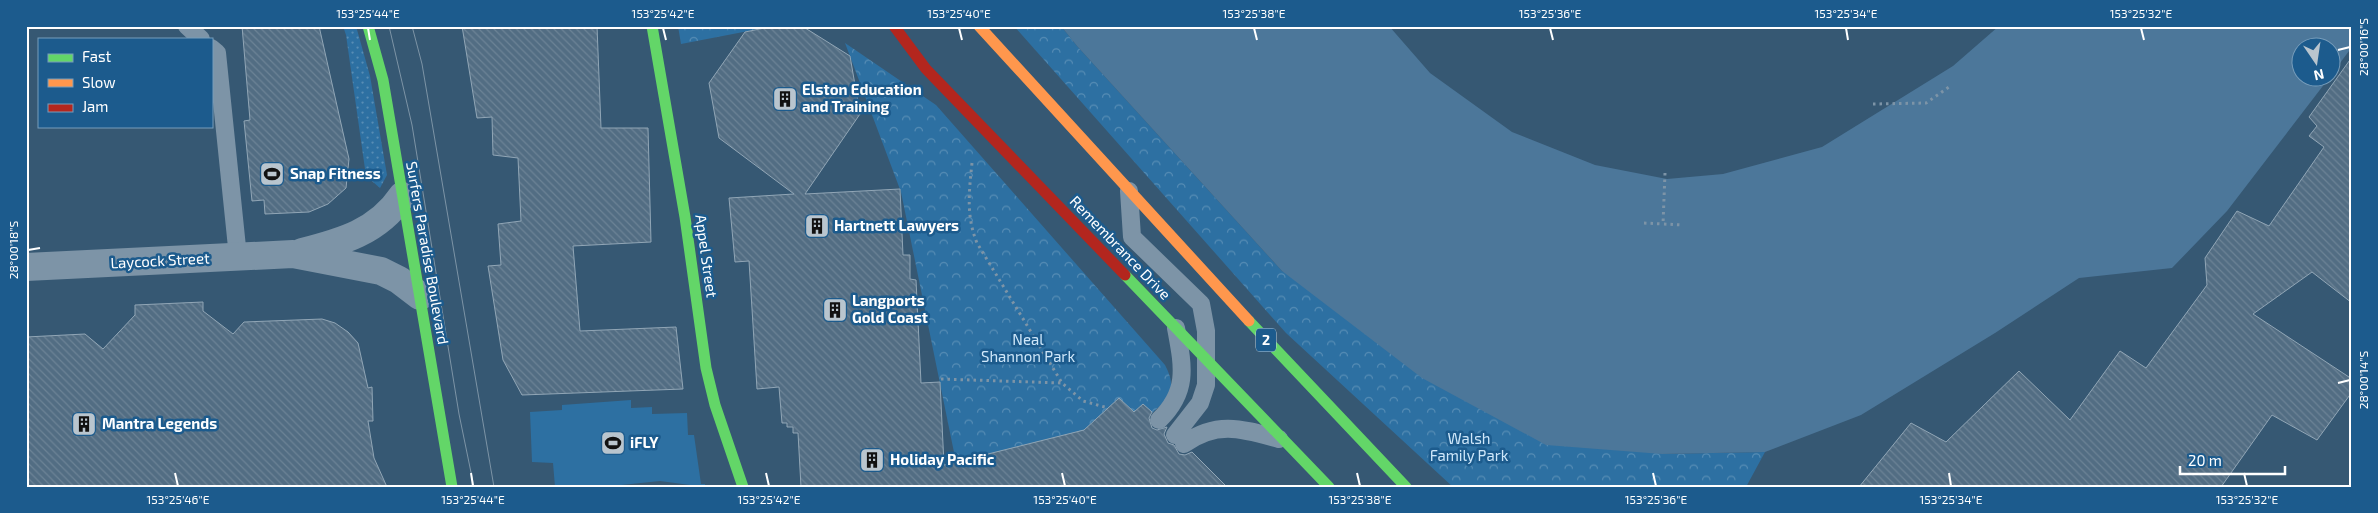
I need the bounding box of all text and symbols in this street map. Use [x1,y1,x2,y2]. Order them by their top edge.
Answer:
text: 153°25'44"E [336,6,400,20]
text: 153°25'42"E [632,6,695,20]
text: 153°25'40"E [927,6,991,20]
text: 153°25'38"E [1223,6,1286,20]
text: 153°25'36"E [1519,6,1581,20]
text: 153°25'34"E [1815,6,1878,20]
text: 153°25'32"E [2110,6,2172,20]
text: 28°00'16"S [2356,18,2370,76]
legend [38,38,212,128]
north arrow [2290,38,2340,88]
text: Fast [82,47,112,65]
text: N [2312,66,2326,85]
text: Slow [82,73,116,91]
place label: Elston Education and Training [802,80,922,115]
building icon: Elston Education and Training [772,86,798,112]
text: Jam [82,97,108,115]
street label: Surfers Paradise Boulevard [403,160,453,346]
sports icon: Snap Fitness [259,161,285,187]
place label: Snap Fitness [290,164,381,182]
street label: Remembrance Drive [1067,192,1175,303]
street label: Appel Street [692,213,722,299]
building icon: Hartnett Lawyers [804,213,830,239]
place label: Hartnett Lawyers [834,216,959,235]
text: 28°00'18"S [6,221,20,279]
street label: Laycock Street [110,248,210,272]
place label: Langports Gold Coast [852,291,928,326]
building icon: Langports Gold Coast [822,297,848,323]
road number: 2 [1256,328,1276,352]
park label: Neal Shannon Park [981,330,1075,365]
text: 28°00'14"S [2356,351,2370,409]
building icon: Mantra Legends [71,411,97,437]
place label: Mantra Legends [102,414,217,432]
park label: Walsh Family Park [1430,429,1509,464]
sports icon: iFLY [600,430,626,456]
place label: iFLY [630,433,659,451]
scale bar [2180,443,2286,475]
building icon: Holiday Pacific [859,447,885,473]
place label: Holiday Pacific [890,450,995,469]
text: 20 m [2188,451,2222,469]
text: 153°25'46"E [147,492,210,506]
text: 153°25'44"E [441,492,505,506]
text: 153°25'42"E [738,492,801,506]
text: 153°25'40"E [1033,492,1097,506]
text: 153°25'38"E [1329,492,1392,506]
text: 153°25'36"E [1625,492,1687,506]
text: 153°25'34"E [1920,492,1983,506]
text: 153°25'32"E [2216,492,2278,506]

